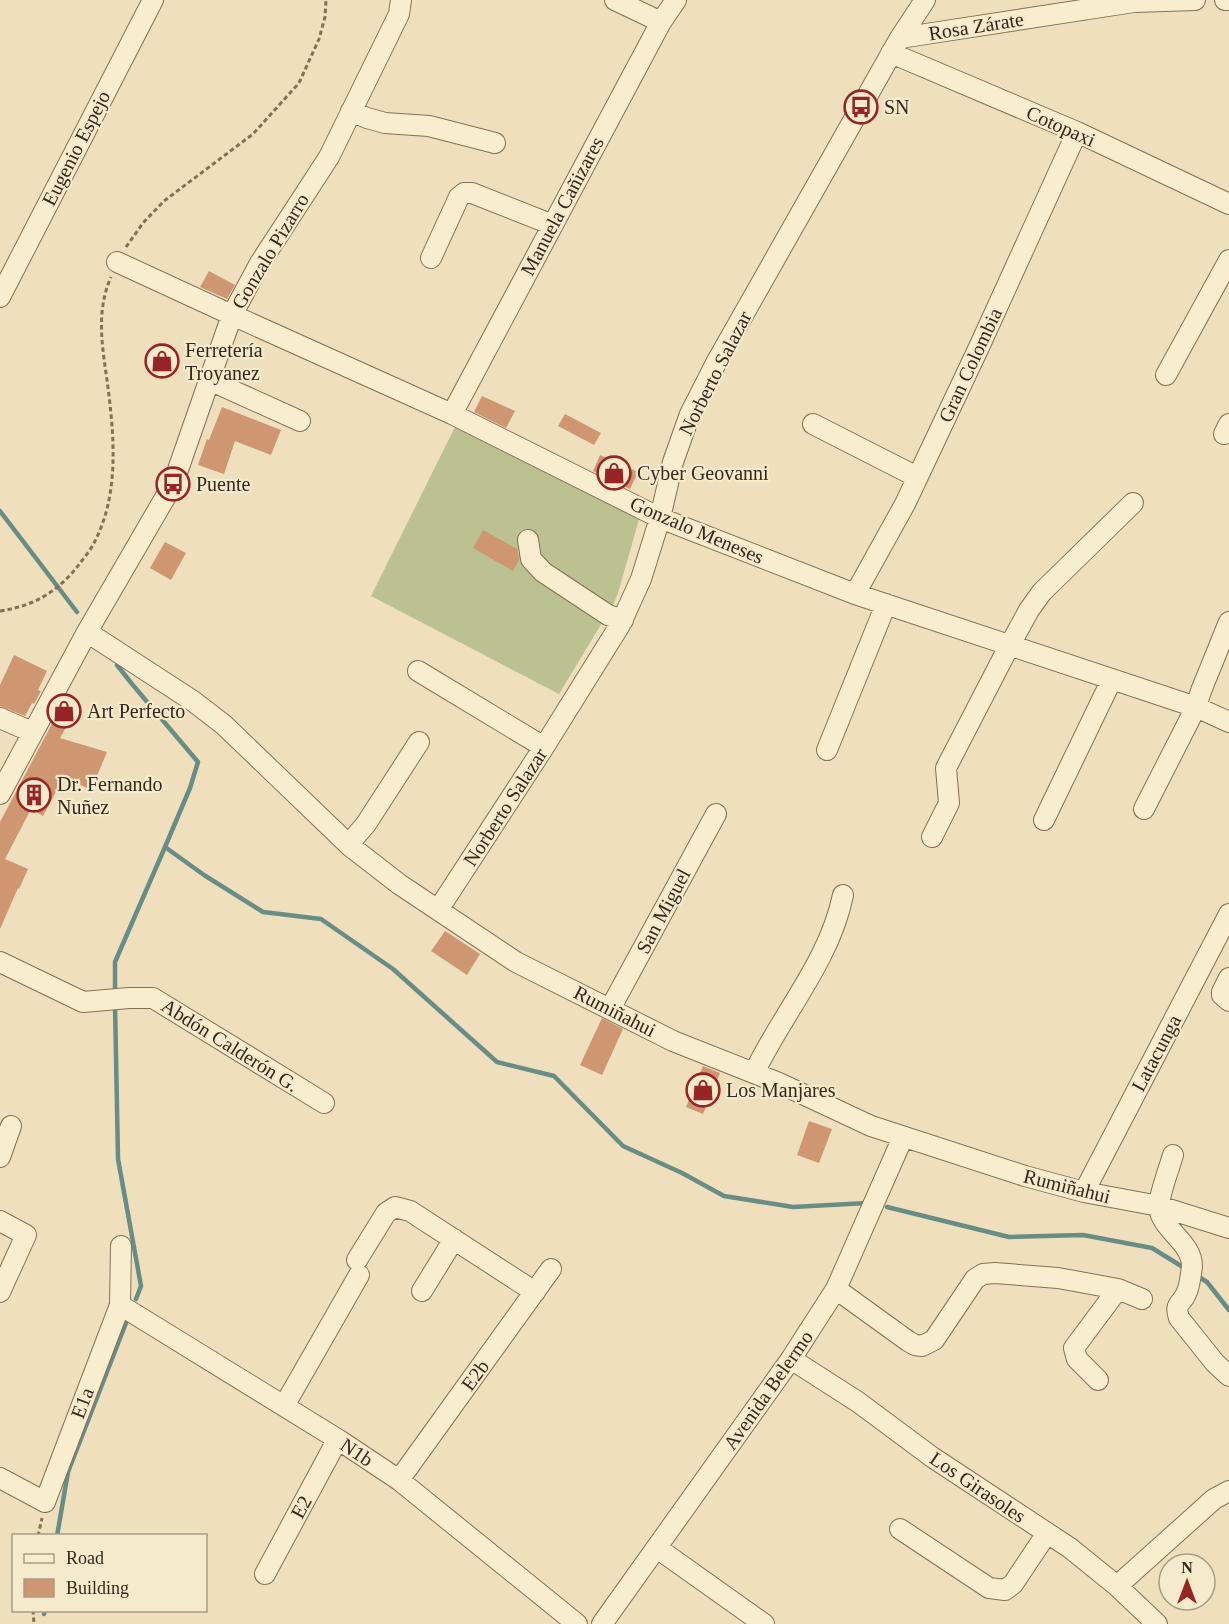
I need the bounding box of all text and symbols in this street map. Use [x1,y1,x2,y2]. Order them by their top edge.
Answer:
street label: Rosa Zárate [927,8,1025,44]
street label: Eugenio Espejo [38,87,115,210]
bus stop icon: SN [843,89,879,125]
place label: SN [884,96,910,118]
street label: Cotopaxi [1023,101,1099,152]
street label: Manuela Cañizares [516,133,608,279]
street label: Gonzalo Pizarro [227,189,313,313]
street label: Gran Colombia [934,304,1006,426]
street label: Norberto Salazar [674,307,756,439]
place label: Ferretería Troyanez [185,339,263,385]
shop icon: Ferretería Troyanez [144,343,180,379]
shop icon: Cyber Geovanni [596,455,632,491]
place label: Cyber Geovanni [637,462,769,485]
bus stop icon: Puente [155,466,191,502]
place label: Puente [196,473,251,495]
street label: Gonzalo Meneses [627,492,767,568]
shop icon: Art Perfecto [46,693,82,729]
place label: Art Perfecto [87,700,185,722]
street label: Norberto Salazar [459,744,551,870]
place label: Dr. Fernando Nuñez [57,773,163,818]
building icon: Dr. Fernando Nuñez [16,777,52,813]
street label: San Miguel [632,864,696,958]
street label: Rumiñahui [570,981,660,1041]
street label: Abdón Calderón G. [158,994,302,1096]
street label: Latacunga [1127,1011,1186,1095]
shop icon: Los Manjares [685,1072,721,1108]
place label: Los Manjares [726,1079,836,1102]
street label: Rumiñahui [1021,1165,1113,1208]
street label: Avenida Belermo [719,1326,817,1454]
street label: E2b [457,1356,493,1394]
street label: E1a [66,1384,98,1421]
street label: N1b [337,1433,377,1471]
street label: Los Girasoles [926,1447,1030,1527]
street label: E2 [286,1492,316,1522]
legend [12,1534,207,1612]
text: Road [66,1548,104,1568]
north arrow [1157,1552,1217,1612]
text: N [1181,1559,1193,1576]
text: Building [66,1578,129,1598]

